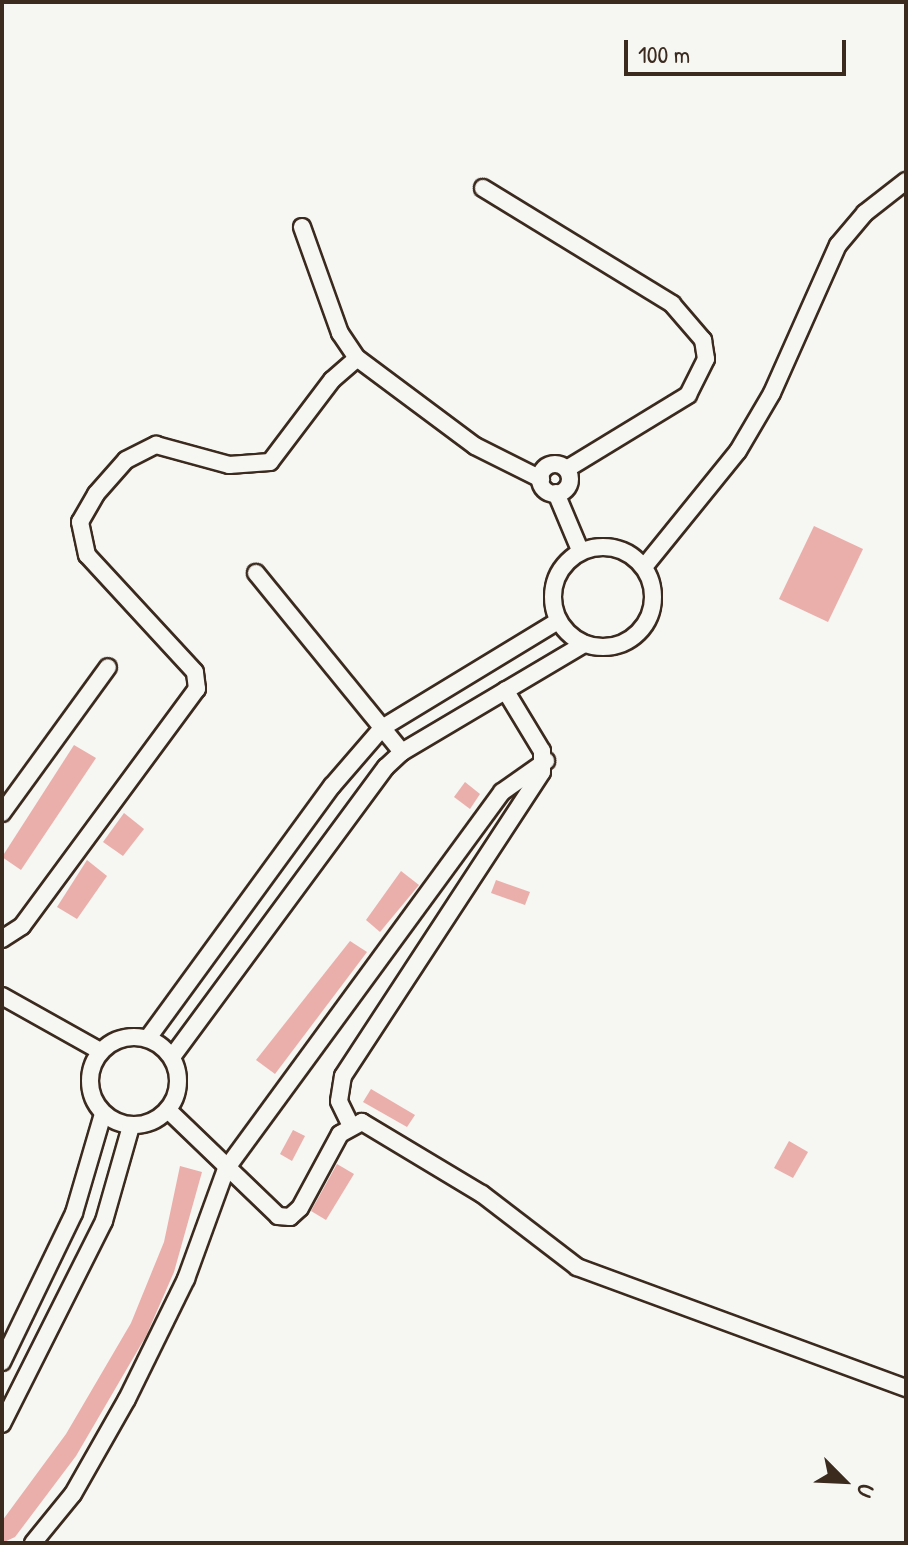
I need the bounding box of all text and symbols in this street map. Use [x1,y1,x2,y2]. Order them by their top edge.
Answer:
scale bar [628,24,850,74]
text: 100 m [638,38,690,70]
north arrow [804,1441,884,1521]
text: U [850,1479,882,1502]

